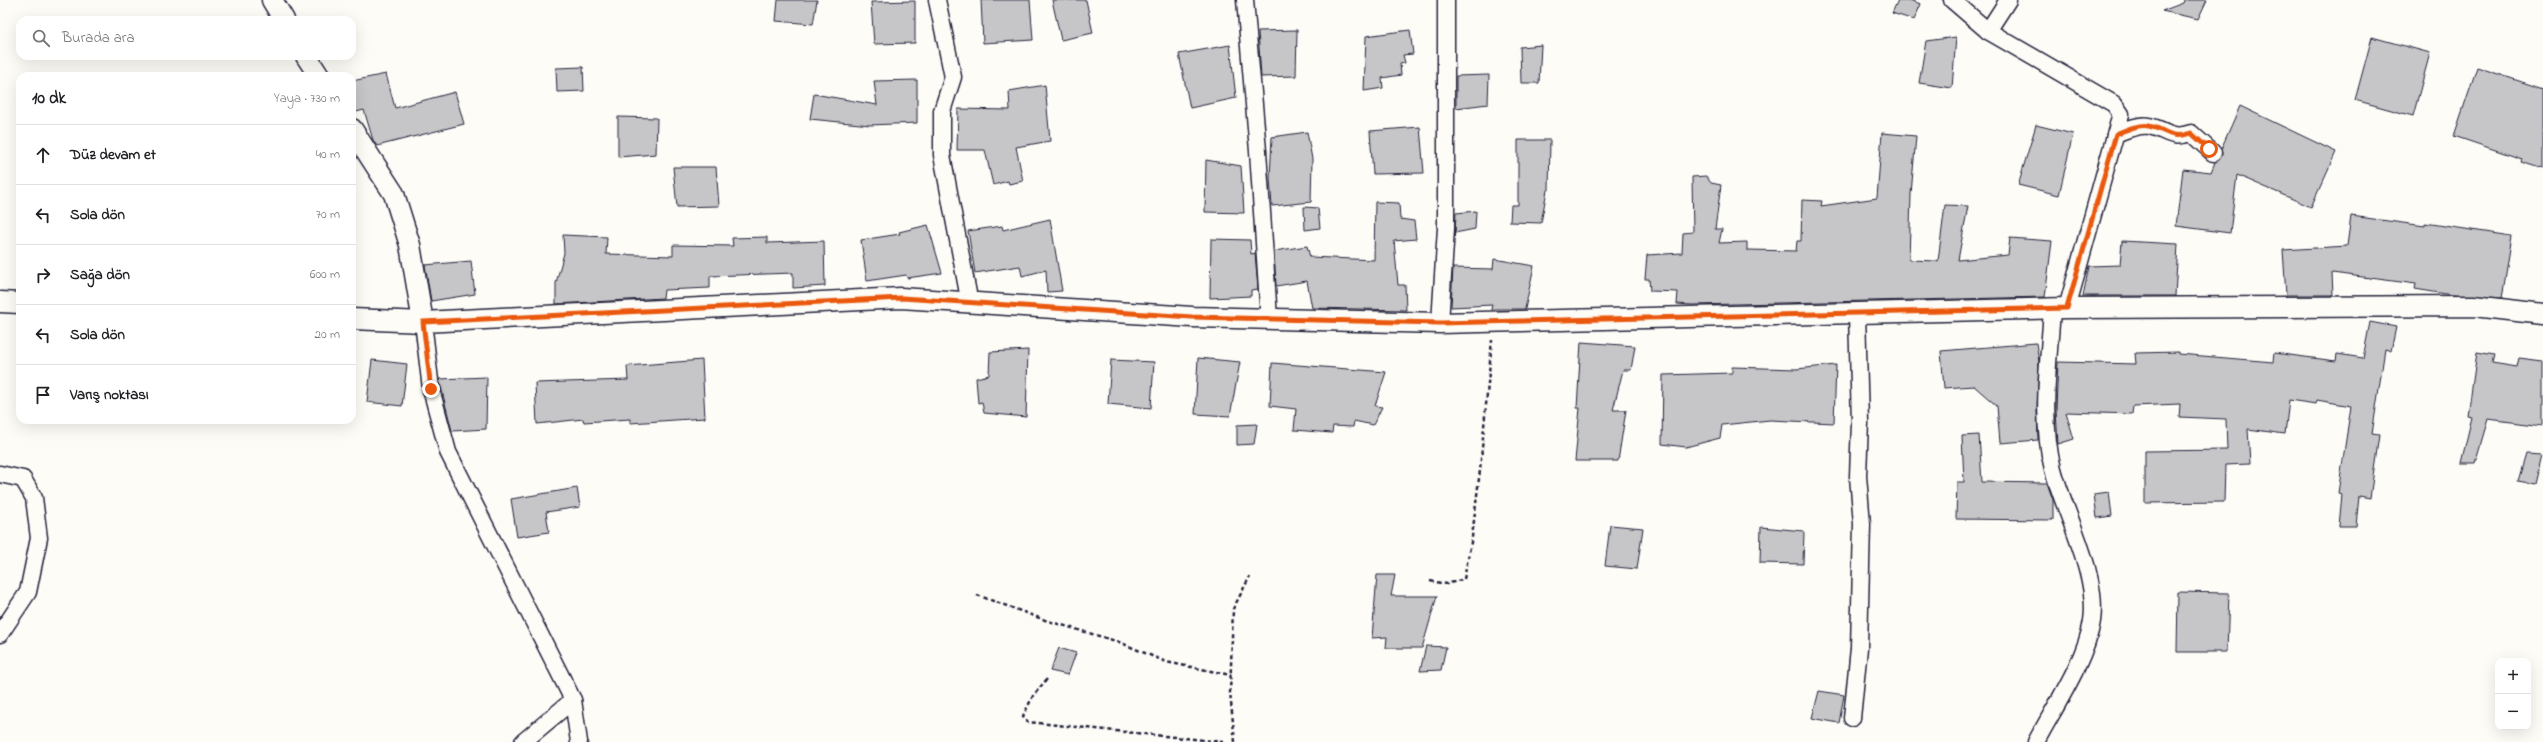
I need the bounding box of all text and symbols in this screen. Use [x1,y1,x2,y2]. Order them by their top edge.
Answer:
search box [16,16,356,60]
icon: search [30,27,52,49]
text: Burada ara [62,27,135,49]
text: 10 dk [32,86,66,111]
text: Yaya · 730 m [274,89,340,108]
route start [2200,140,2218,158]
icon: ahead [32,144,54,166]
text: Düz devam et [70,144,156,166]
text: 40 m [316,145,340,164]
icon: left [32,204,54,226]
text: Sola dön [70,204,125,226]
text: 70 m [316,205,340,224]
icon: right [32,264,54,286]
text: Sağa dön [70,264,130,286]
text: 600 m [310,265,340,284]
icon: left [32,324,54,346]
text: Sola dön [70,324,125,346]
text: 20 m [315,325,340,344]
route end [422,380,440,398]
icon: arrive [32,384,54,406]
text: Varış noktası [70,384,149,406]
map controls [2495,658,2531,730]
button: + [2495,658,2531,694]
button: − [2495,694,2531,730]

